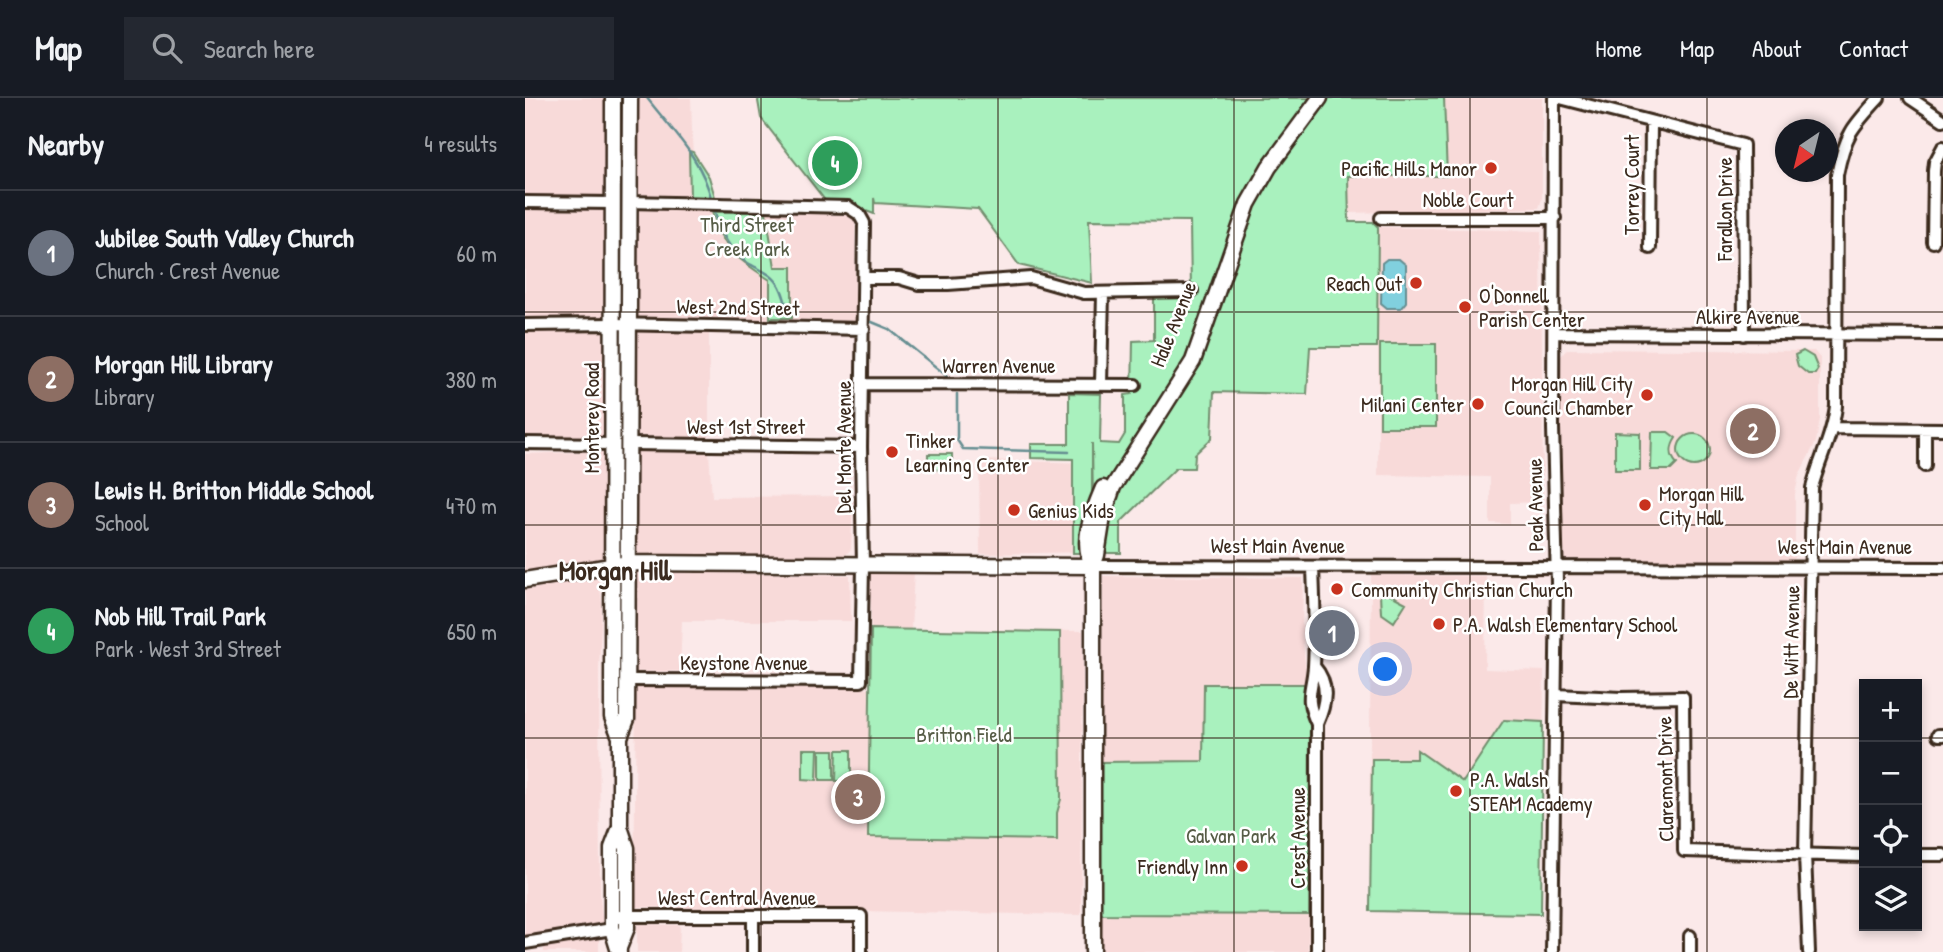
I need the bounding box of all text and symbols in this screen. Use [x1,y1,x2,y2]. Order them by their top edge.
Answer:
search box [124,17,614,80]
text: Map [35,26,82,70]
icon: search [148,29,186,67]
text: Search here [204,31,315,66]
text: Home [1595,32,1642,64]
text: Map [1680,32,1714,64]
text: About [1752,32,1801,64]
text: Contact [1839,32,1908,64]
north arrow [1775,119,1838,182]
text: Nearby [28,124,104,164]
text: 4 results [424,128,497,159]
street label: Torrey Court [1617,134,1646,235]
pin: 4 [812,137,858,189]
place label: Pacific Hills Manor [1341,154,1477,183]
street label: Farallon Drive [1710,157,1739,262]
marker: Pacific Hills Manor [1483,160,1499,176]
street label: Noble Court [1423,185,1514,214]
park label: Third Street Creek Park [700,210,794,263]
text: Jubilee South Valley Church [95,220,354,255]
text: 1 [47,238,55,269]
text: 60 m [457,238,497,269]
text: Church · Crest Avenue [95,255,280,286]
place label: Reach Out [1327,269,1403,298]
marker: Reach Out [1408,275,1424,291]
street label: Hale Avenue [1143,277,1203,371]
place label: O'Donnell Parish Center [1479,281,1585,334]
street label: West 2nd Street [676,291,800,323]
marker: O'Donnell Parish Center [1457,299,1473,315]
street label: Alkire Avenue [1696,302,1800,331]
text: Morgan Hill Library [95,346,273,381]
street label: Warren Avenue [942,351,1056,380]
street label: Monterey Road [577,363,606,473]
text: 2 [46,364,56,395]
text: 380 m [446,364,497,395]
place label: Morgan Hill City Council Chamber [1504,369,1633,422]
text: Library [95,381,155,412]
street label: Del Monte Avenue [829,381,858,513]
marker: Morgan Hill City Council Chamber [1639,387,1655,403]
place label: Milani Center [1361,390,1464,419]
marker: Milani Center [1470,396,1486,412]
pin: 2 [1730,405,1776,457]
street label: West 1st Street [687,412,806,441]
place label: Tinker Learning Center [906,426,1029,479]
marker: Tinker Learning Center [884,444,900,460]
street label: Peak Avenue [1520,458,1550,552]
text: Lewis H. Britton Middle School [95,472,373,507]
place label: Morgan Hill City Hall [1659,479,1744,532]
text: 3 [46,490,56,521]
text: 470 m [446,490,497,521]
place label: Genius Kids [1028,496,1114,525]
marker: Morgan Hill City Hall [1637,497,1653,513]
marker: Genius Kids [1006,502,1022,518]
text: School [95,507,149,538]
street label: West Main Avenue [1211,531,1345,560]
street label: West Main Avenue [1778,532,1912,561]
district label: Morgan Hill [559,551,672,590]
place label: Community Christian Church [1351,575,1573,604]
marker: Community Christian Church [1329,581,1345,597]
street label: De Witt Avenue [1776,585,1806,699]
text: Nob Hill Trail Park [95,598,266,633]
pin: 1 [1309,607,1355,659]
place label: P.A. Walsh Elementary School [1453,610,1678,639]
text: 4 [47,616,55,647]
text: 650 m [447,616,497,647]
marker: P.A. Walsh Elementary School [1431,616,1447,632]
text: Park · West 3rd Street [95,633,281,664]
street label: Keystone Avenue [680,648,808,677]
your location [1368,652,1402,686]
map controls [1859,679,1922,931]
button: + [1859,679,1922,742]
street label: Claremont Drive [1649,716,1681,842]
park label: Britton Field [916,720,1012,749]
button: − [1859,742,1922,805]
place label: P.A. Walsh STEAM Academy [1470,765,1593,818]
pin: 3 [835,771,881,823]
marker: P.A. Walsh STEAM Academy [1448,783,1464,799]
street label: Crest Avenue [1283,787,1312,889]
button: locate [1859,805,1922,868]
park label: Galvan Park [1186,821,1276,850]
place label: Friendly Inn [1137,852,1228,881]
marker: Friendly Inn [1234,858,1250,874]
button: layers [1859,868,1922,931]
street label: West Central Avenue [658,883,816,912]

